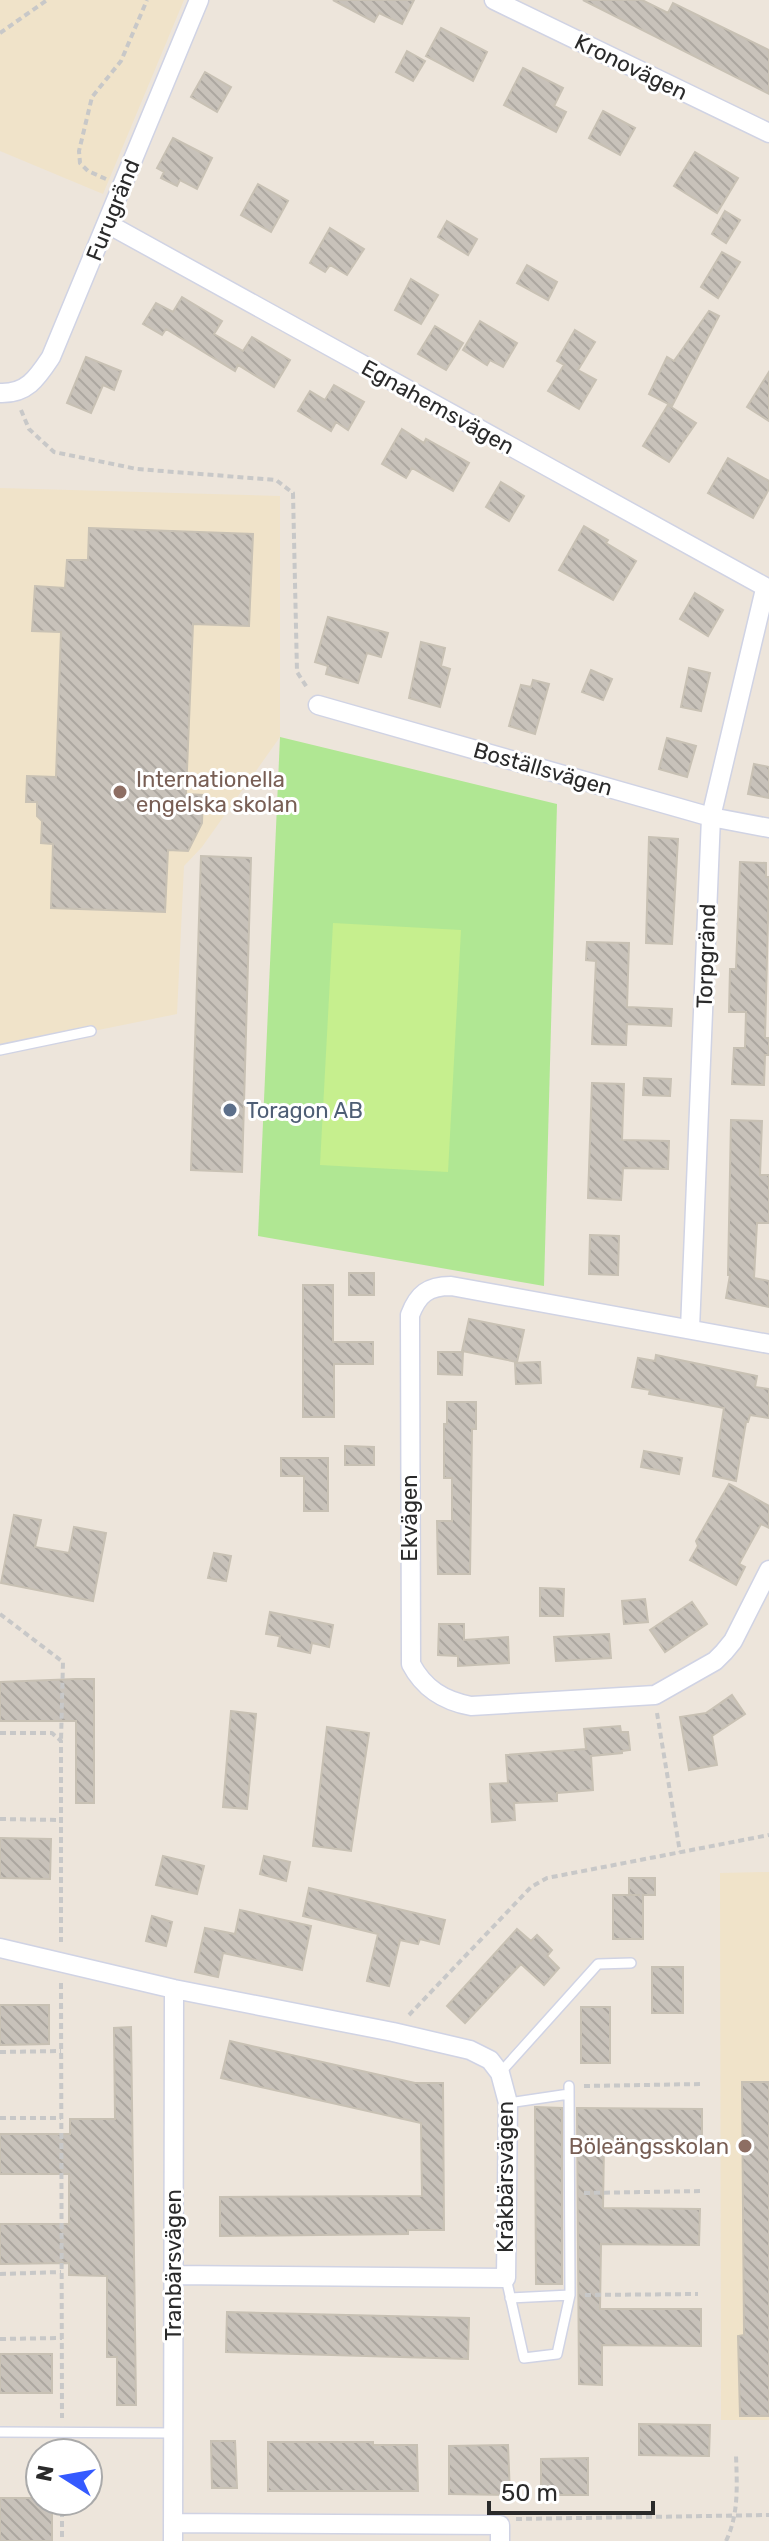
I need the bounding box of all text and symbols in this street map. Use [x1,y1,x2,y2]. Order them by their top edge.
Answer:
street label: Kronovägen [570,28,692,106]
street label: Furugränd [80,155,146,265]
street label: Egnahemsvägen [357,354,519,460]
street label: Boställsvägen [470,736,616,802]
place label: Internationella engelska skolan [136,766,298,818]
marker: Internationella engelska skolan [111,783,129,801]
street label: Torpgränd [691,903,721,1009]
place label: Toragon AB [246,1097,363,1124]
marker: Toragon AB [221,1101,239,1119]
street label: Ekvägen [396,1474,423,1562]
street label: Kråkbärsvägen [492,2101,519,2253]
place label: Böleängsskolan [569,2133,729,2160]
marker: Böleängsskolan [736,2137,754,2155]
street label: Tranbärsvägen [160,2189,187,2341]
north arrow [24,2437,104,2517]
text: N [30,2463,60,2484]
scale bar [489,2465,653,2515]
text: 50 m [501,2479,558,2507]

